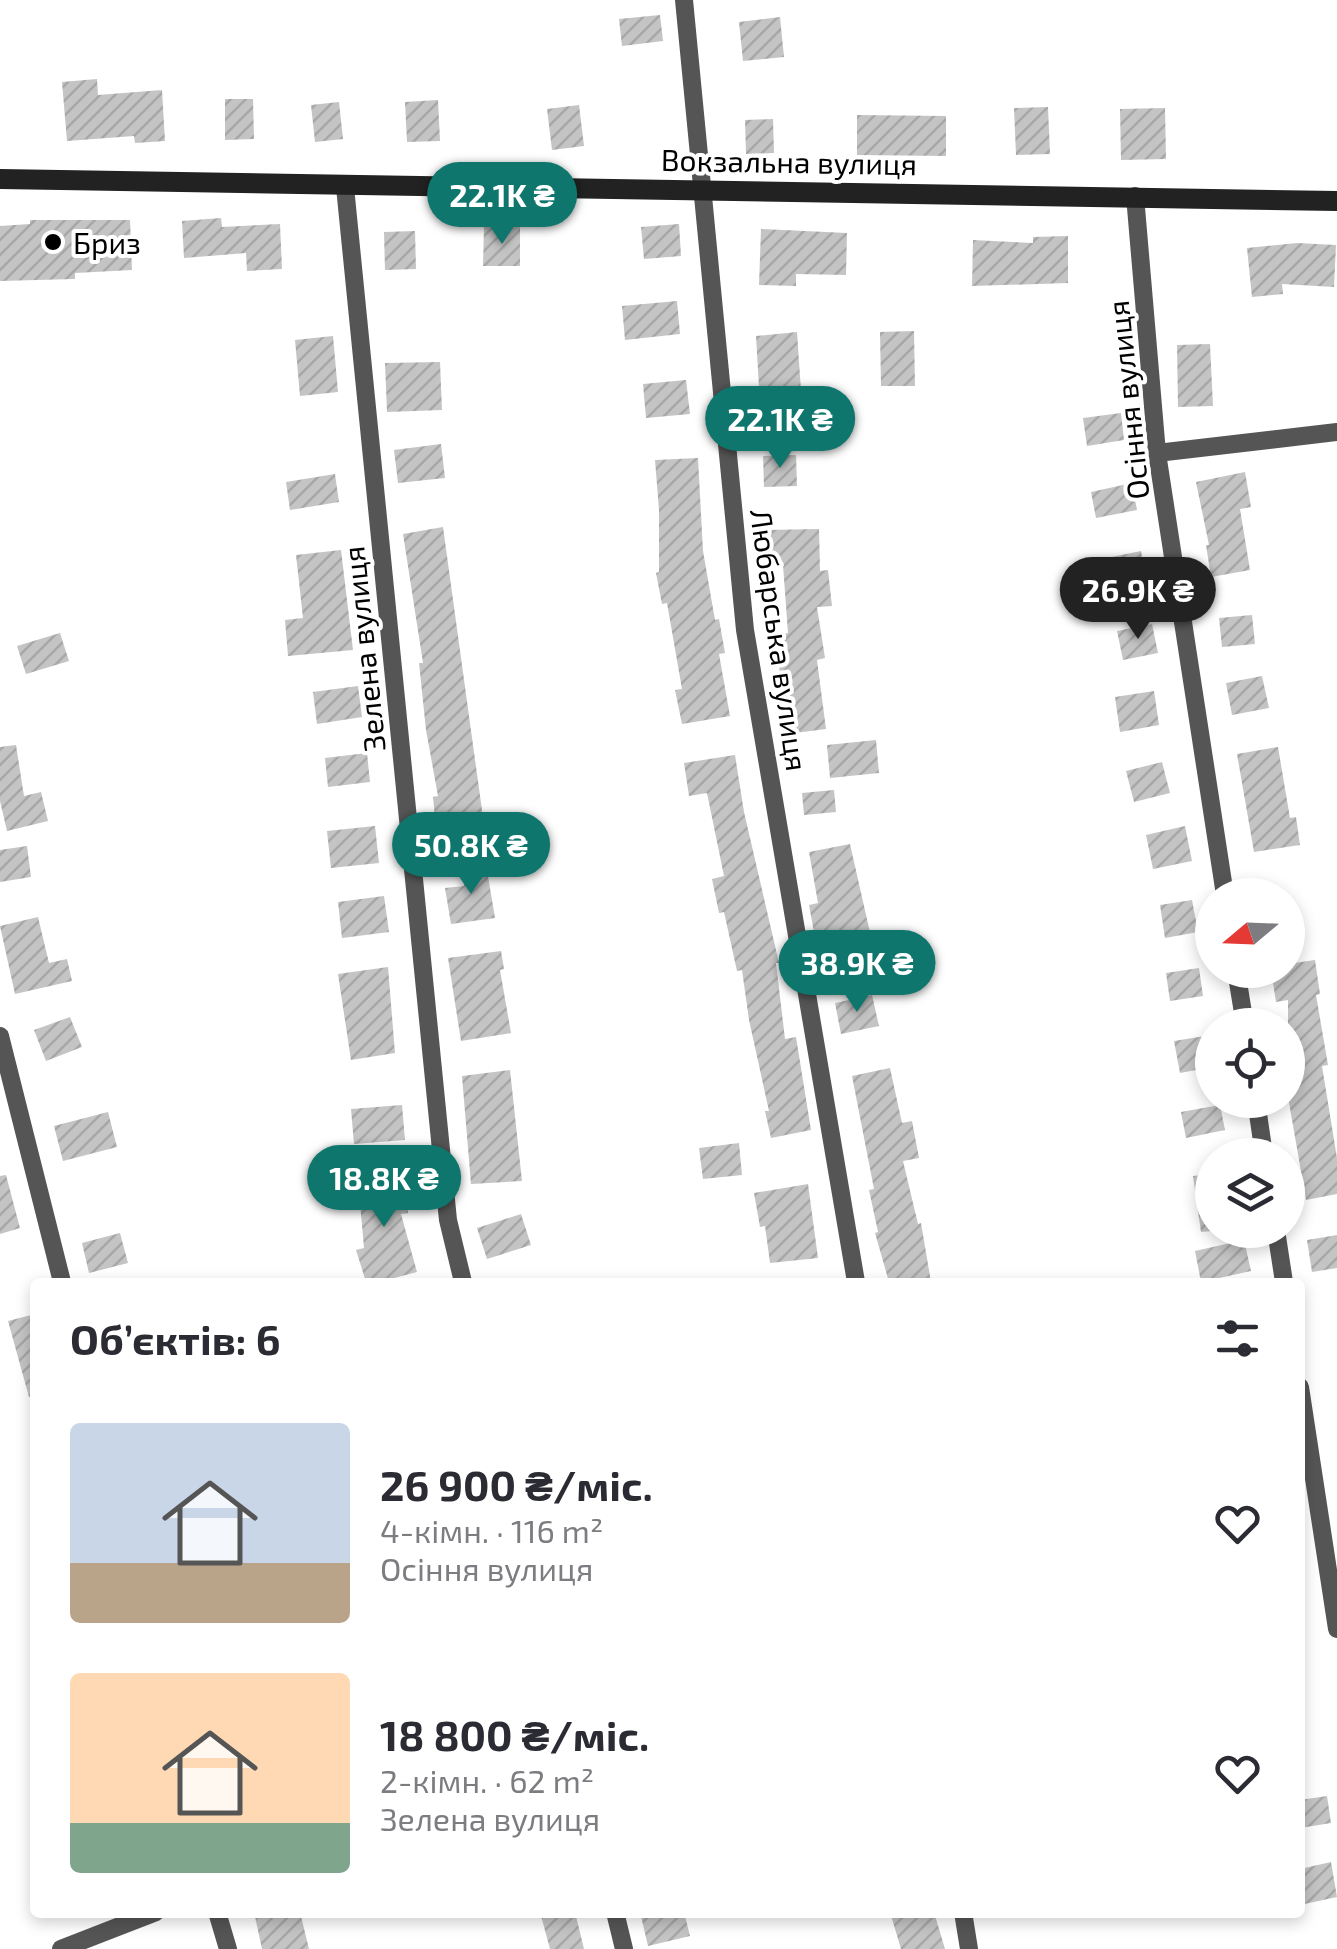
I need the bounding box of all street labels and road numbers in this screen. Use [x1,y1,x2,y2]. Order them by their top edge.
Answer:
street label: Вокзальна вулиця [661,141,917,182]
street label: Осіння вулиця [1099,299,1156,501]
street label: Любарська вулиця [743,507,816,773]
street label: Зелена вулиця [334,544,393,754]

